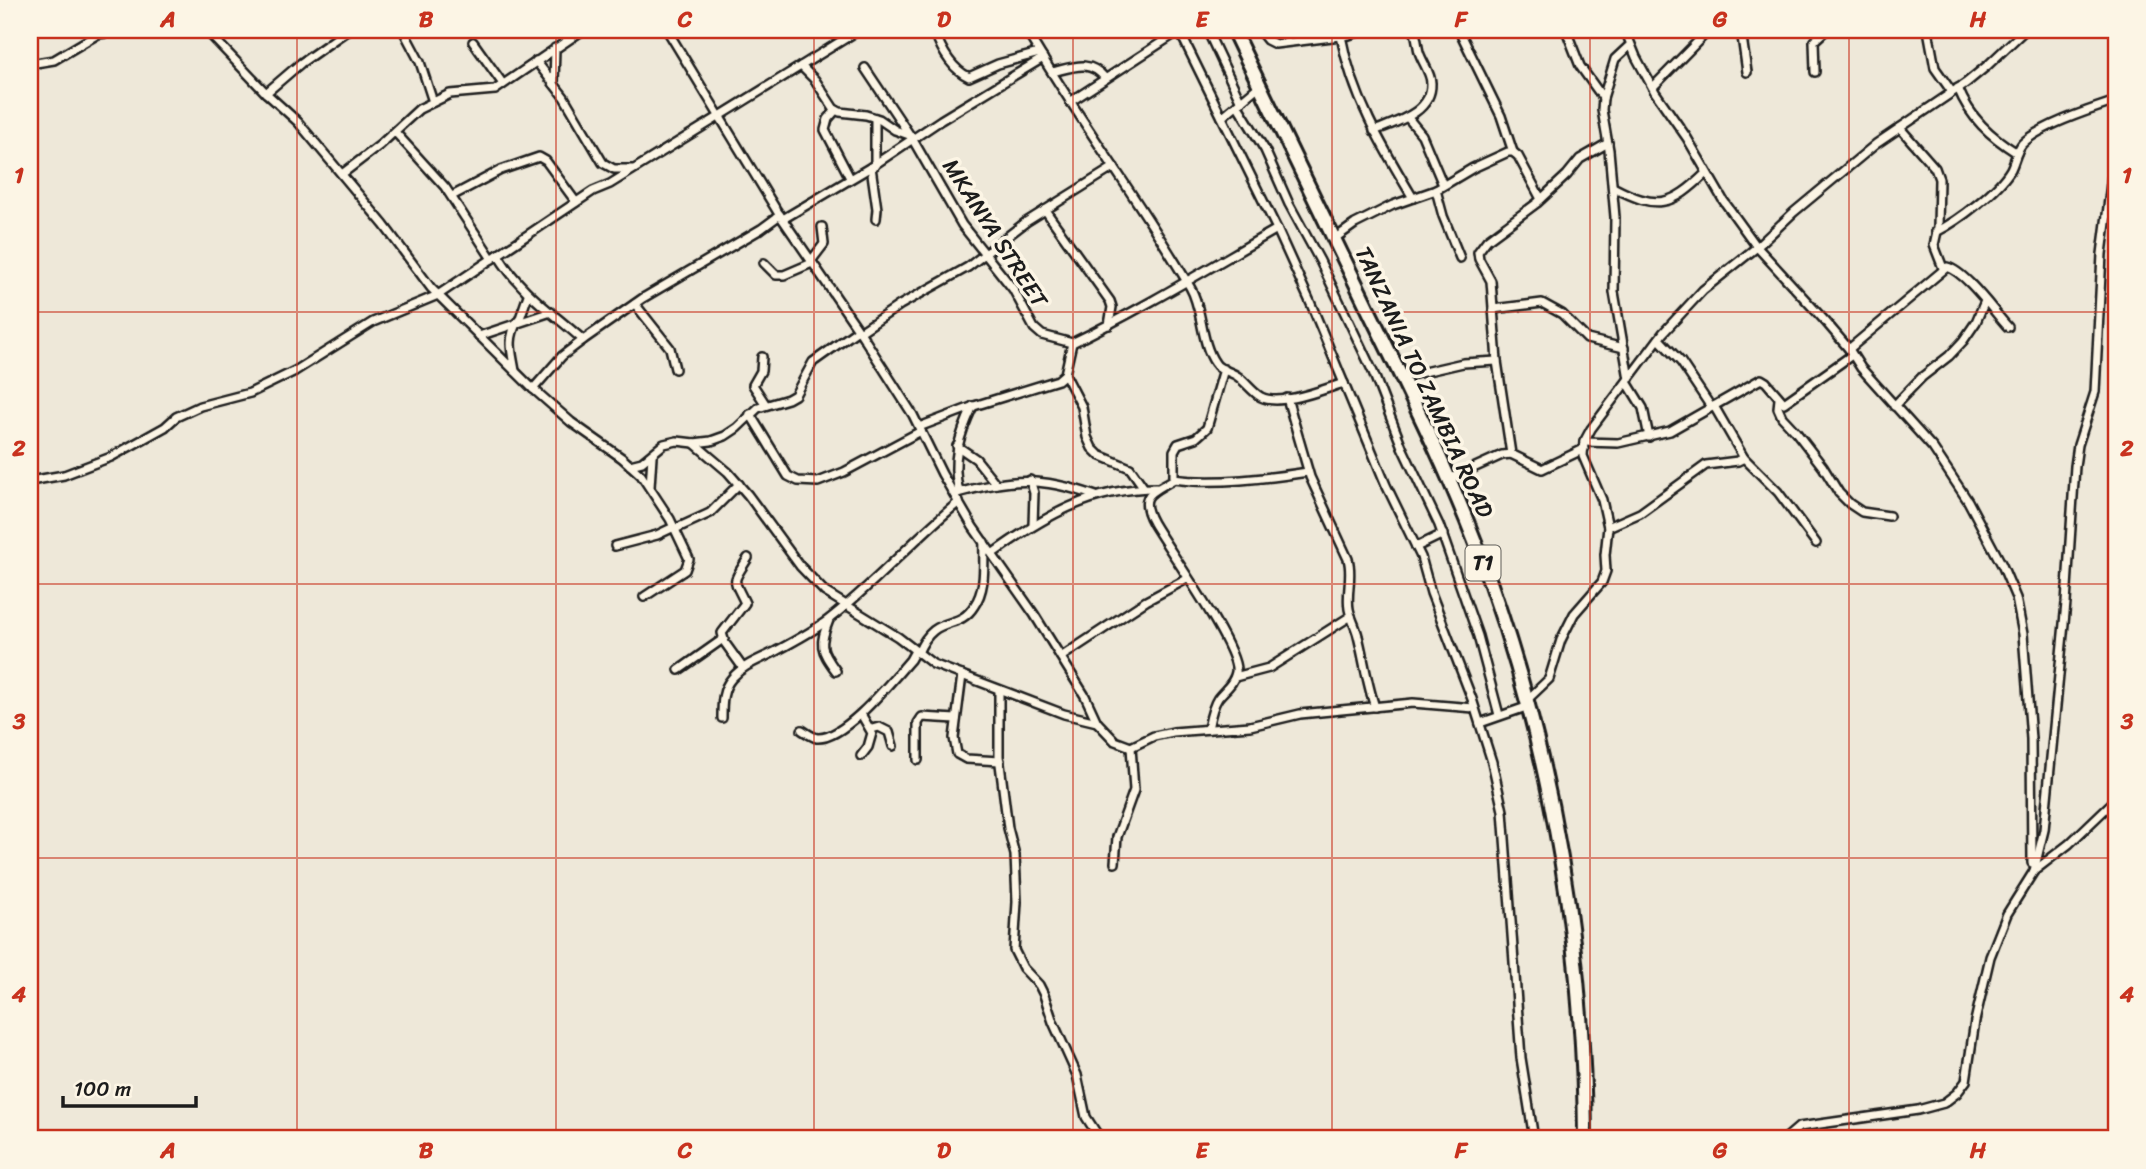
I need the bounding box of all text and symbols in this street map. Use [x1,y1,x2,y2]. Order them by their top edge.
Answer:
text: A [159,0,176,40]
text: B [419,0,434,40]
text: C [677,0,693,40]
text: D [937,0,952,40]
text: E [1196,0,1211,40]
text: F [1454,0,1469,40]
text: G [1712,0,1728,40]
text: H [1969,0,1987,40]
street label: MKANYA STREET [931,150,1060,318]
text: 1 [14,155,24,196]
text: 1 [2122,155,2132,196]
street label: TANZANIA TO ZAMBIA ROAD [1343,239,1505,525]
text: 2 [11,428,26,469]
text: 2 [2119,428,2134,469]
road number: T1 [1466,546,1500,580]
text: 3 [12,701,26,742]
text: 3 [2120,701,2134,742]
text: 4 [11,974,27,1015]
text: 4 [2119,974,2135,1015]
scale bar [63,1064,196,1108]
text: 100 m [74,1070,131,1108]
text: A [159,1130,176,1169]
text: B [419,1130,434,1169]
text: C [677,1130,693,1169]
text: D [937,1130,952,1169]
text: E [1196,1130,1211,1169]
text: F [1454,1130,1469,1169]
text: G [1712,1130,1728,1169]
text: H [1969,1130,1987,1169]

